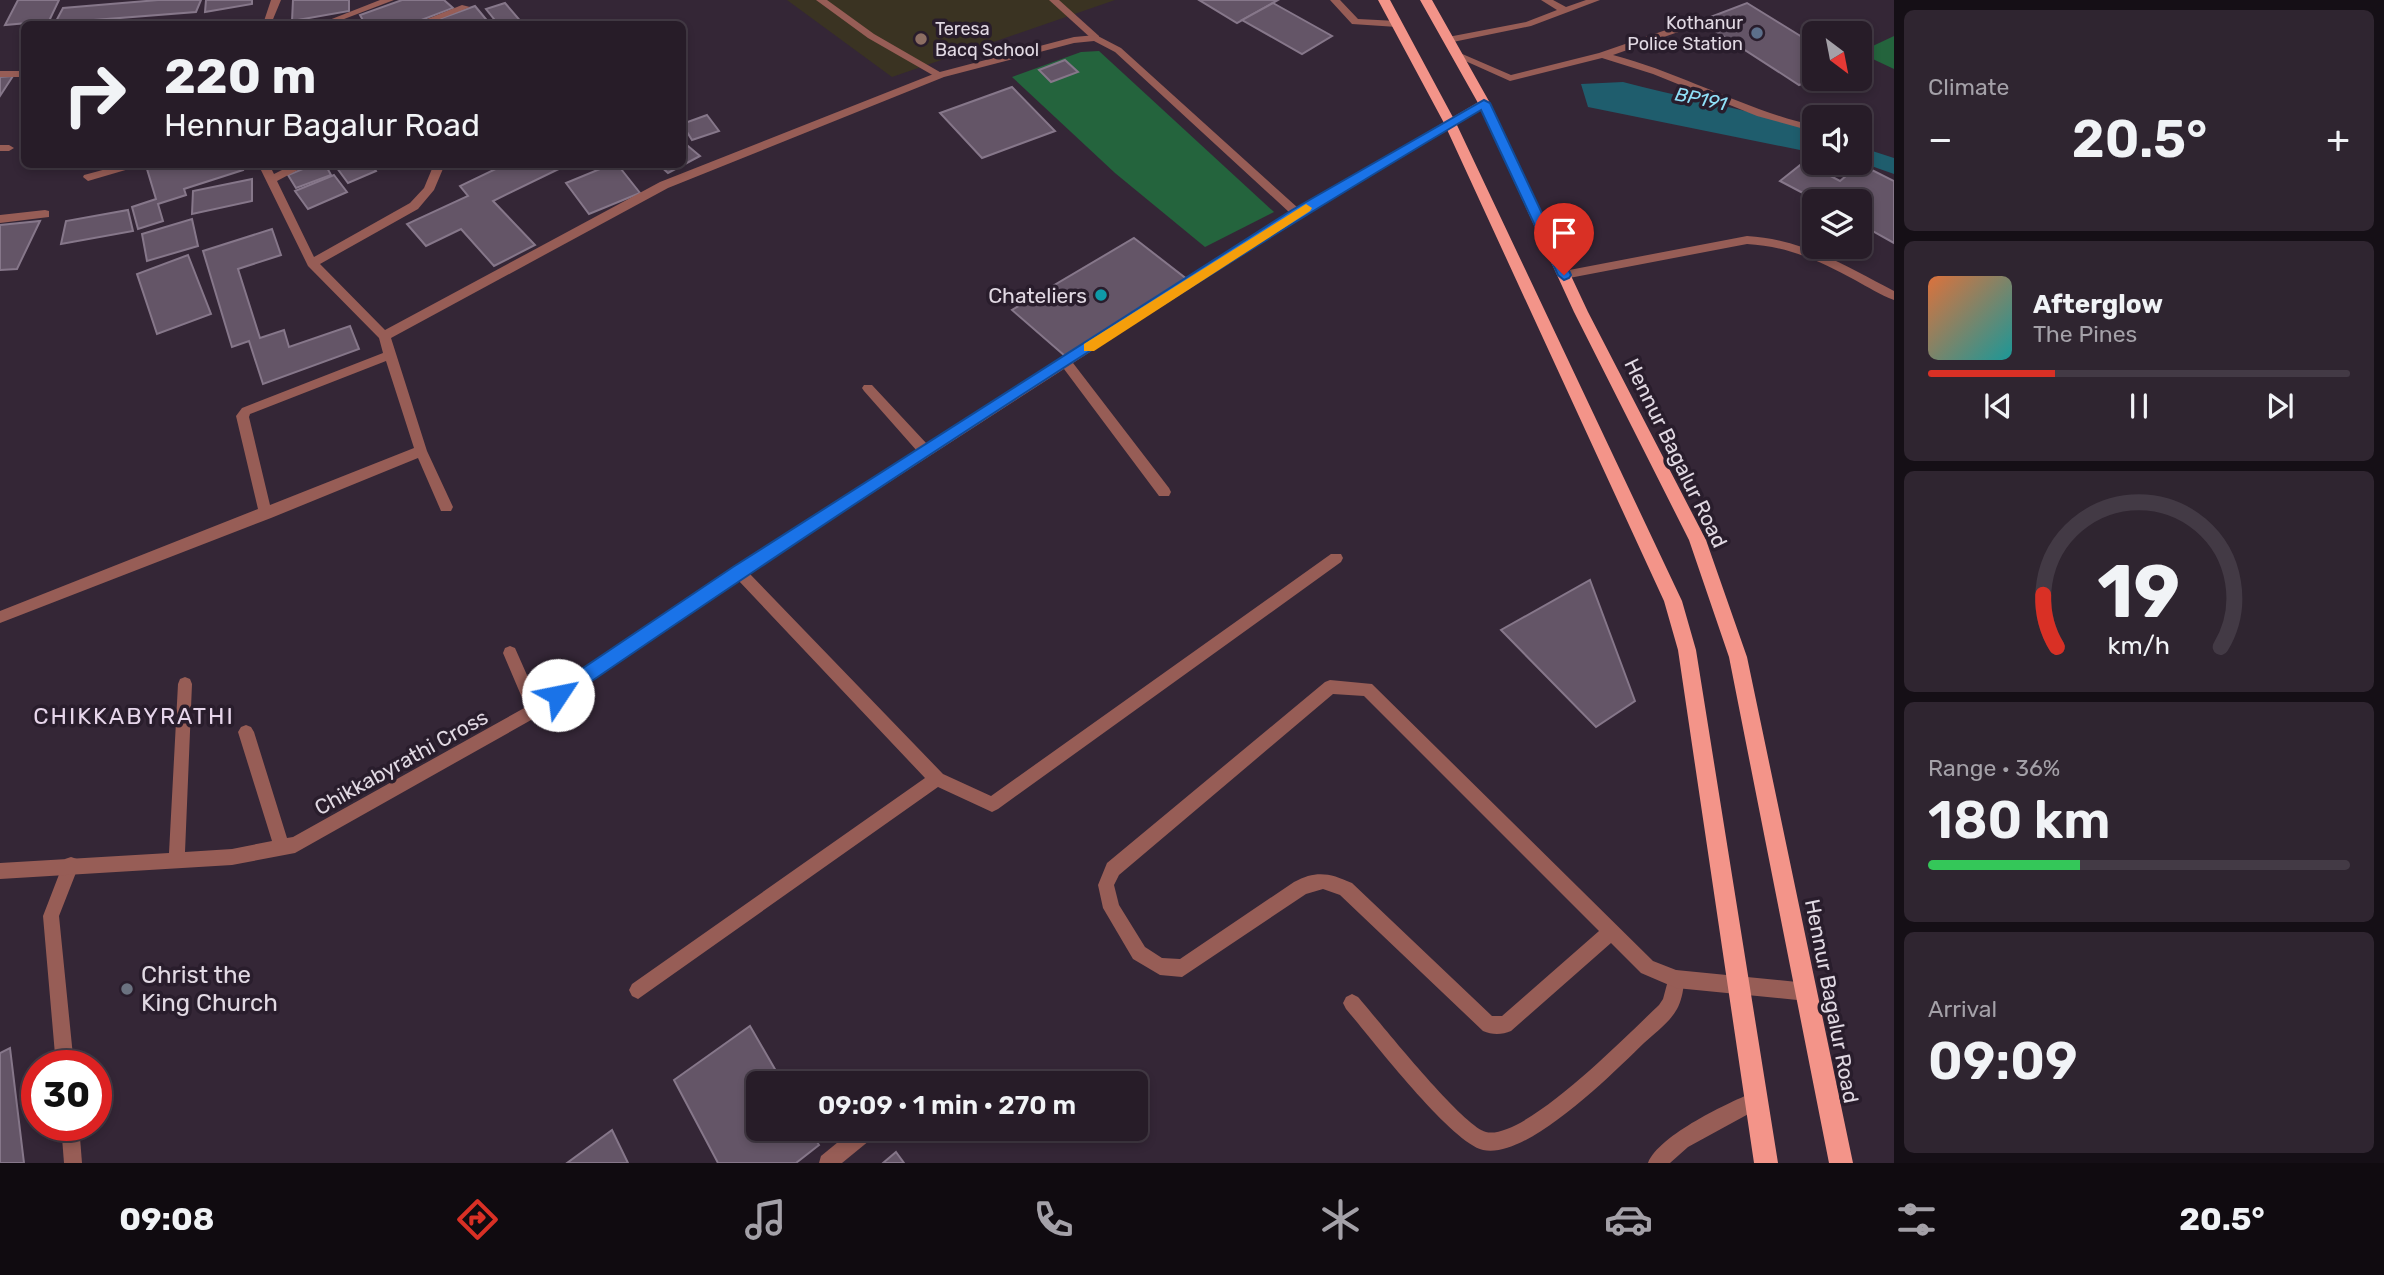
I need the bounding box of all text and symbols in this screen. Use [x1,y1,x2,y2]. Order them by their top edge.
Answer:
place label: Kothanur Police Station [1627,12,1743,55]
place label: Teresa Bacq School [935,18,1039,61]
north arrow [1802,21,1872,91]
map controls [1802,21,1872,259]
marker: Kothanur Police Station [1749,25,1765,41]
marker: Teresa Bacq School [913,31,929,47]
text: 220 m [164,47,316,105]
icon: right [49,49,140,140]
text: Climate [1928,73,2009,101]
water label: BP191 [1673,82,1730,116]
button: sound [1802,105,1872,175]
text: Hennur Bagalur Road [164,106,480,144]
text: 20.5° [2072,108,2207,170]
text: − [1928,116,1953,162]
text: + [2326,116,2350,162]
button: layers [1802,189,1872,259]
pin [1534,203,1594,275]
icon: arrive [1545,214,1583,252]
place label: Chateliers [988,283,1087,308]
marker: Chateliers [1093,287,1109,303]
text: Afterglow [2033,289,2163,320]
text: The Pines [2033,320,2137,348]
street label: Hennur Bagalur Road [1619,354,1733,552]
icon: previous [1979,387,2017,425]
icon: pause [2120,387,2158,425]
icon: next [2261,387,2299,425]
text: 19 [2098,550,2180,636]
text: km/h [2108,631,2170,660]
position arrow [521,658,595,732]
district label: CHIKKABYRATHI [33,702,235,730]
street label: Chikkabyrathi Cross [310,704,492,820]
text: Range · 36% [1928,754,2060,782]
text: 180 km [1928,789,2111,851]
street label: Hennur Bagalur Road [1800,897,1864,1105]
place label: Christ the King Church [141,961,278,1017]
marker: Christ the King Church [119,981,135,997]
text: Arrival [1928,995,1997,1023]
text: 09:09 [1928,1030,2078,1092]
speed limit sign: 30 [21,1050,112,1141]
text: 09:09 · 1 min · 270 m [818,1090,1076,1121]
icon: directions [453,1195,502,1244]
icon: music [741,1195,790,1244]
icon: phone [1029,1195,1078,1244]
icon: climate [1316,1195,1365,1244]
icon: car [1604,1195,1653,1244]
icon: filters [1892,1195,1941,1244]
text: 09:08 [119,1200,214,1238]
text: 20.5° [2179,1200,2265,1238]

